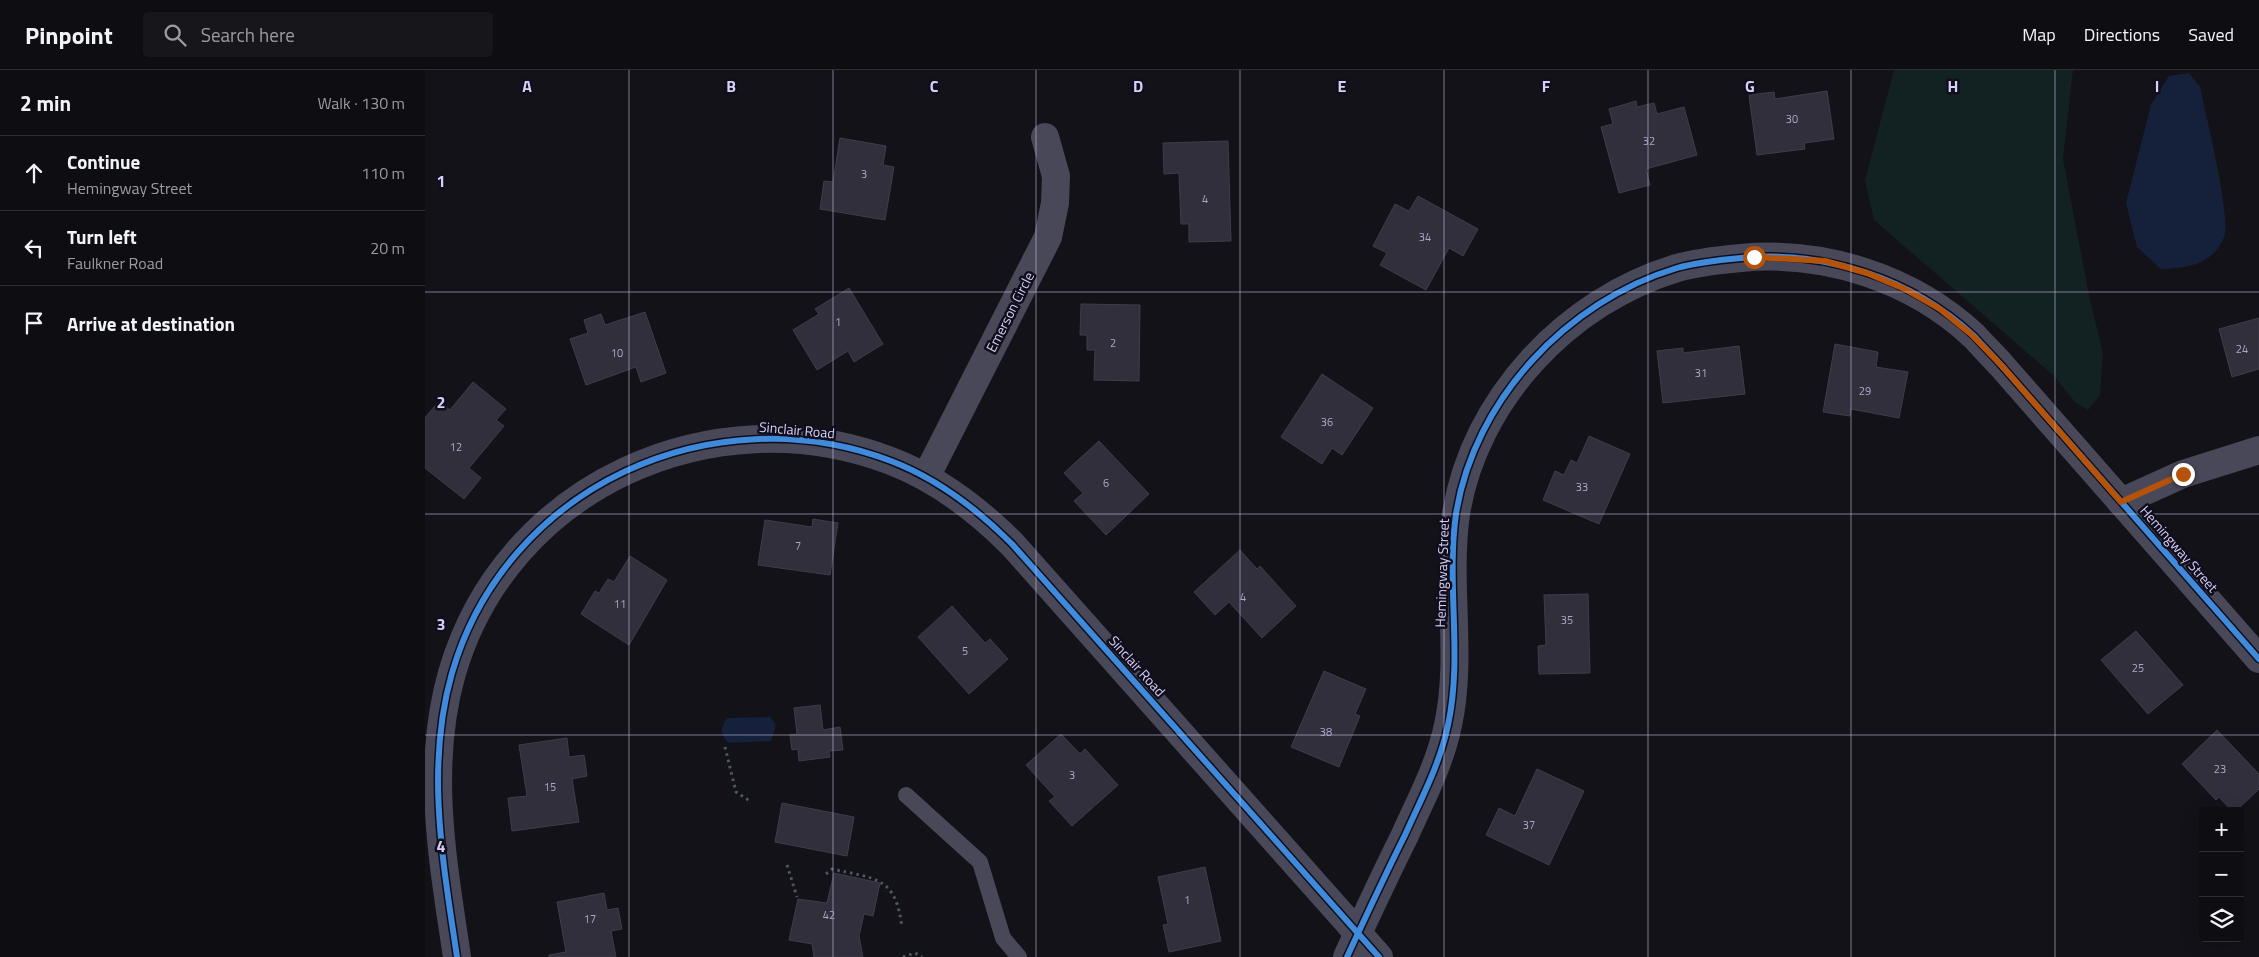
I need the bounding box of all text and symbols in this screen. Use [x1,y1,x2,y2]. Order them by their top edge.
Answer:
search box [143,12,493,57]
text: Pinpoint [25,17,113,53]
text: Search here [201,20,295,49]
icon: search [161,21,189,49]
text: Map [2022,21,2056,48]
text: Directions [2084,21,2160,48]
text: Saved [2188,21,2234,48]
text: A [522,74,532,98]
text: B [726,74,736,98]
text: C [930,74,939,98]
text: D [1133,74,1143,98]
text: E [1338,74,1347,98]
text: F [1542,74,1551,98]
text: G [1745,74,1755,98]
text: H [1948,74,1958,98]
text: I [2155,74,2159,98]
text: 2 min [20,87,71,119]
text: Walk · 130 m [317,91,405,115]
house number: 30 [1786,111,1798,127]
house number: 32 [1643,133,1655,149]
text: Continue [67,147,140,176]
icon: ahead [20,159,48,187]
text: 110 m [361,161,405,185]
house number: 3 [861,166,867,182]
text: 1 [437,169,445,193]
text: Hemingway Street [67,176,192,200]
house number: 4 [1202,191,1208,207]
text: Turn left [67,222,137,251]
house number: 34 [1419,229,1431,245]
icon: left [20,234,48,262]
text: 20 m [370,236,405,260]
route start [1743,246,1766,269]
text: Faulkner Road [67,251,163,275]
street label: Emerson Circle [980,268,1039,356]
icon: arrive [20,309,48,337]
text: Arrive at destination [67,309,235,338]
house number: 1 [835,314,841,330]
house number: 2 [1110,335,1116,351]
house number: 24 [2236,341,2248,357]
house number: 10 [611,345,623,361]
house number: 31 [1695,365,1707,381]
house number: 29 [1859,383,1871,399]
text: 2 [437,390,445,414]
house number: 36 [1321,414,1333,430]
street label: Sinclair Road [758,416,836,443]
house number: 12 [450,439,462,455]
route end [2172,463,2195,486]
house number: 6 [1103,475,1109,491]
house number: 33 [1576,479,1588,495]
street label: Hemingway Street [2136,500,2223,597]
street label: Hemingway Street [1429,518,1454,628]
house number: 7 [795,538,801,554]
house number: 4 [1240,589,1246,605]
house number: 11 [614,596,626,612]
text: 3 [437,612,445,636]
house number: 35 [1561,612,1573,628]
street label: Sinclair Road [1104,630,1171,701]
house number: 5 [962,643,968,659]
house number: 25 [2132,660,2144,676]
house number: 38 [1320,724,1332,740]
house number: 23 [2214,761,2226,777]
house number: 3 [1069,767,1075,783]
house number: 15 [544,779,556,795]
map controls [2199,807,2244,942]
button: + [2199,807,2244,852]
house number: 37 [1523,817,1535,833]
text: 4 [437,834,446,858]
button: − [2199,852,2244,897]
house number: 1 [1184,892,1190,908]
button: layers [2199,897,2244,942]
house number: 42 [823,907,835,923]
house number: 17 [584,911,596,927]

